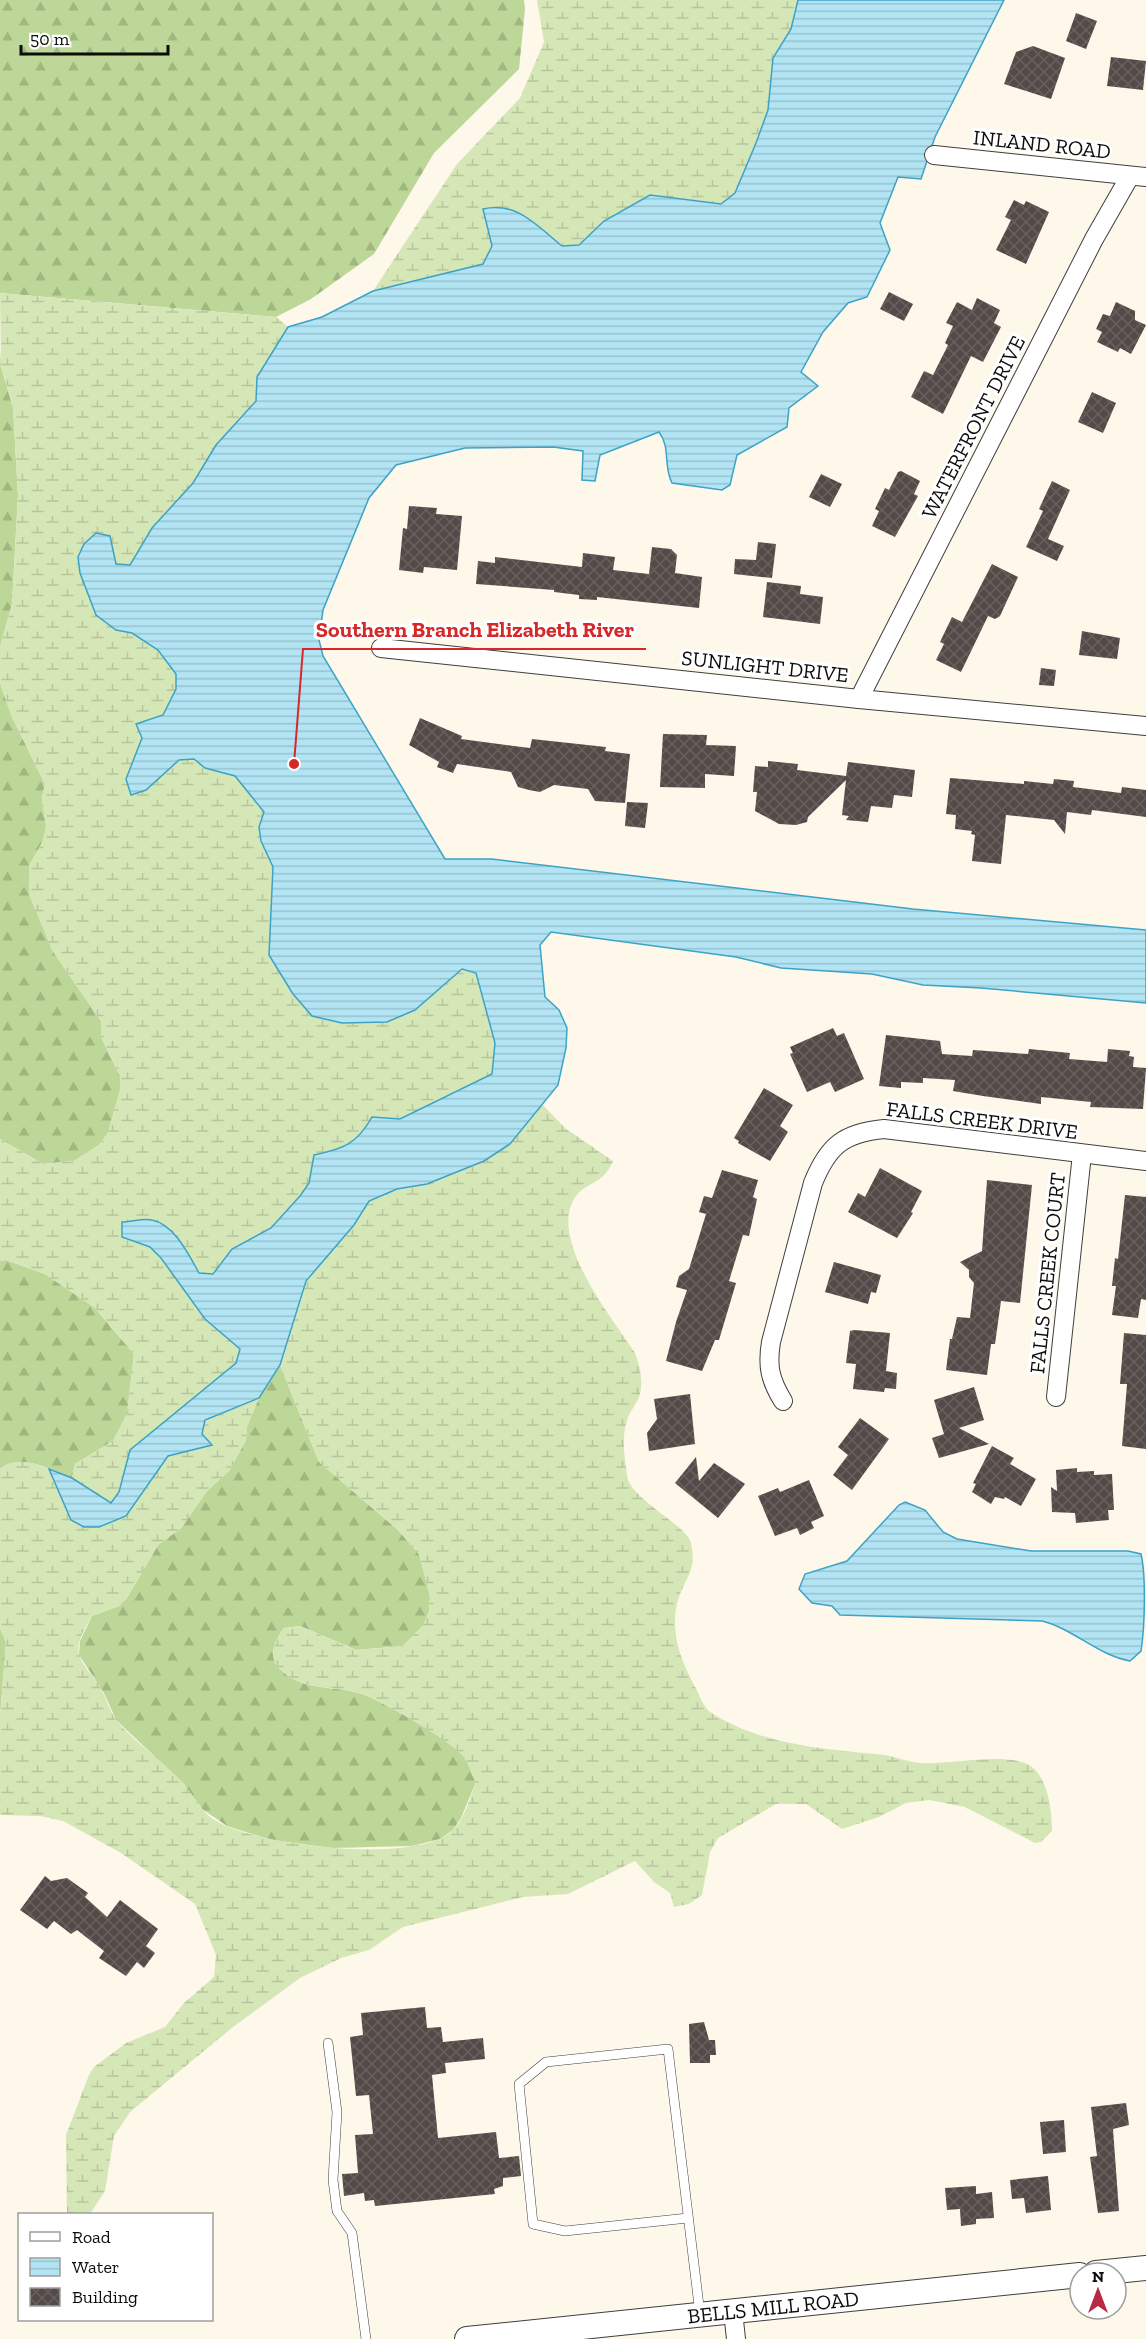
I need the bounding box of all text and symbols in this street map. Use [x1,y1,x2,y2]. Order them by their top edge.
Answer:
scale bar [21,18,168,56]
text: 50 m [30,28,70,50]
street label: INLAND ROAD [972,124,1112,164]
street label: WATERFRONT DRIVE [916,331,1030,523]
callout: Southern Branch Elizabeth River [303,609,646,649]
text: Southern Branch Elizabeth River [316,616,634,643]
street label: SUNLIGHT DRIVE [680,645,850,687]
street label: FALLS CREEK DRIVE [885,1096,1079,1144]
street label: FALLS CREEK COURT [1024,1171,1070,1375]
legend [18,2213,213,2321]
text: Road [72,2226,111,2248]
text: Water [72,2256,119,2278]
north arrow [1068,2261,1128,2321]
text: N [1092,2267,1104,2286]
text: Building [72,2286,138,2308]
street label: BELLS MILL ROAD [686,2286,860,2328]

